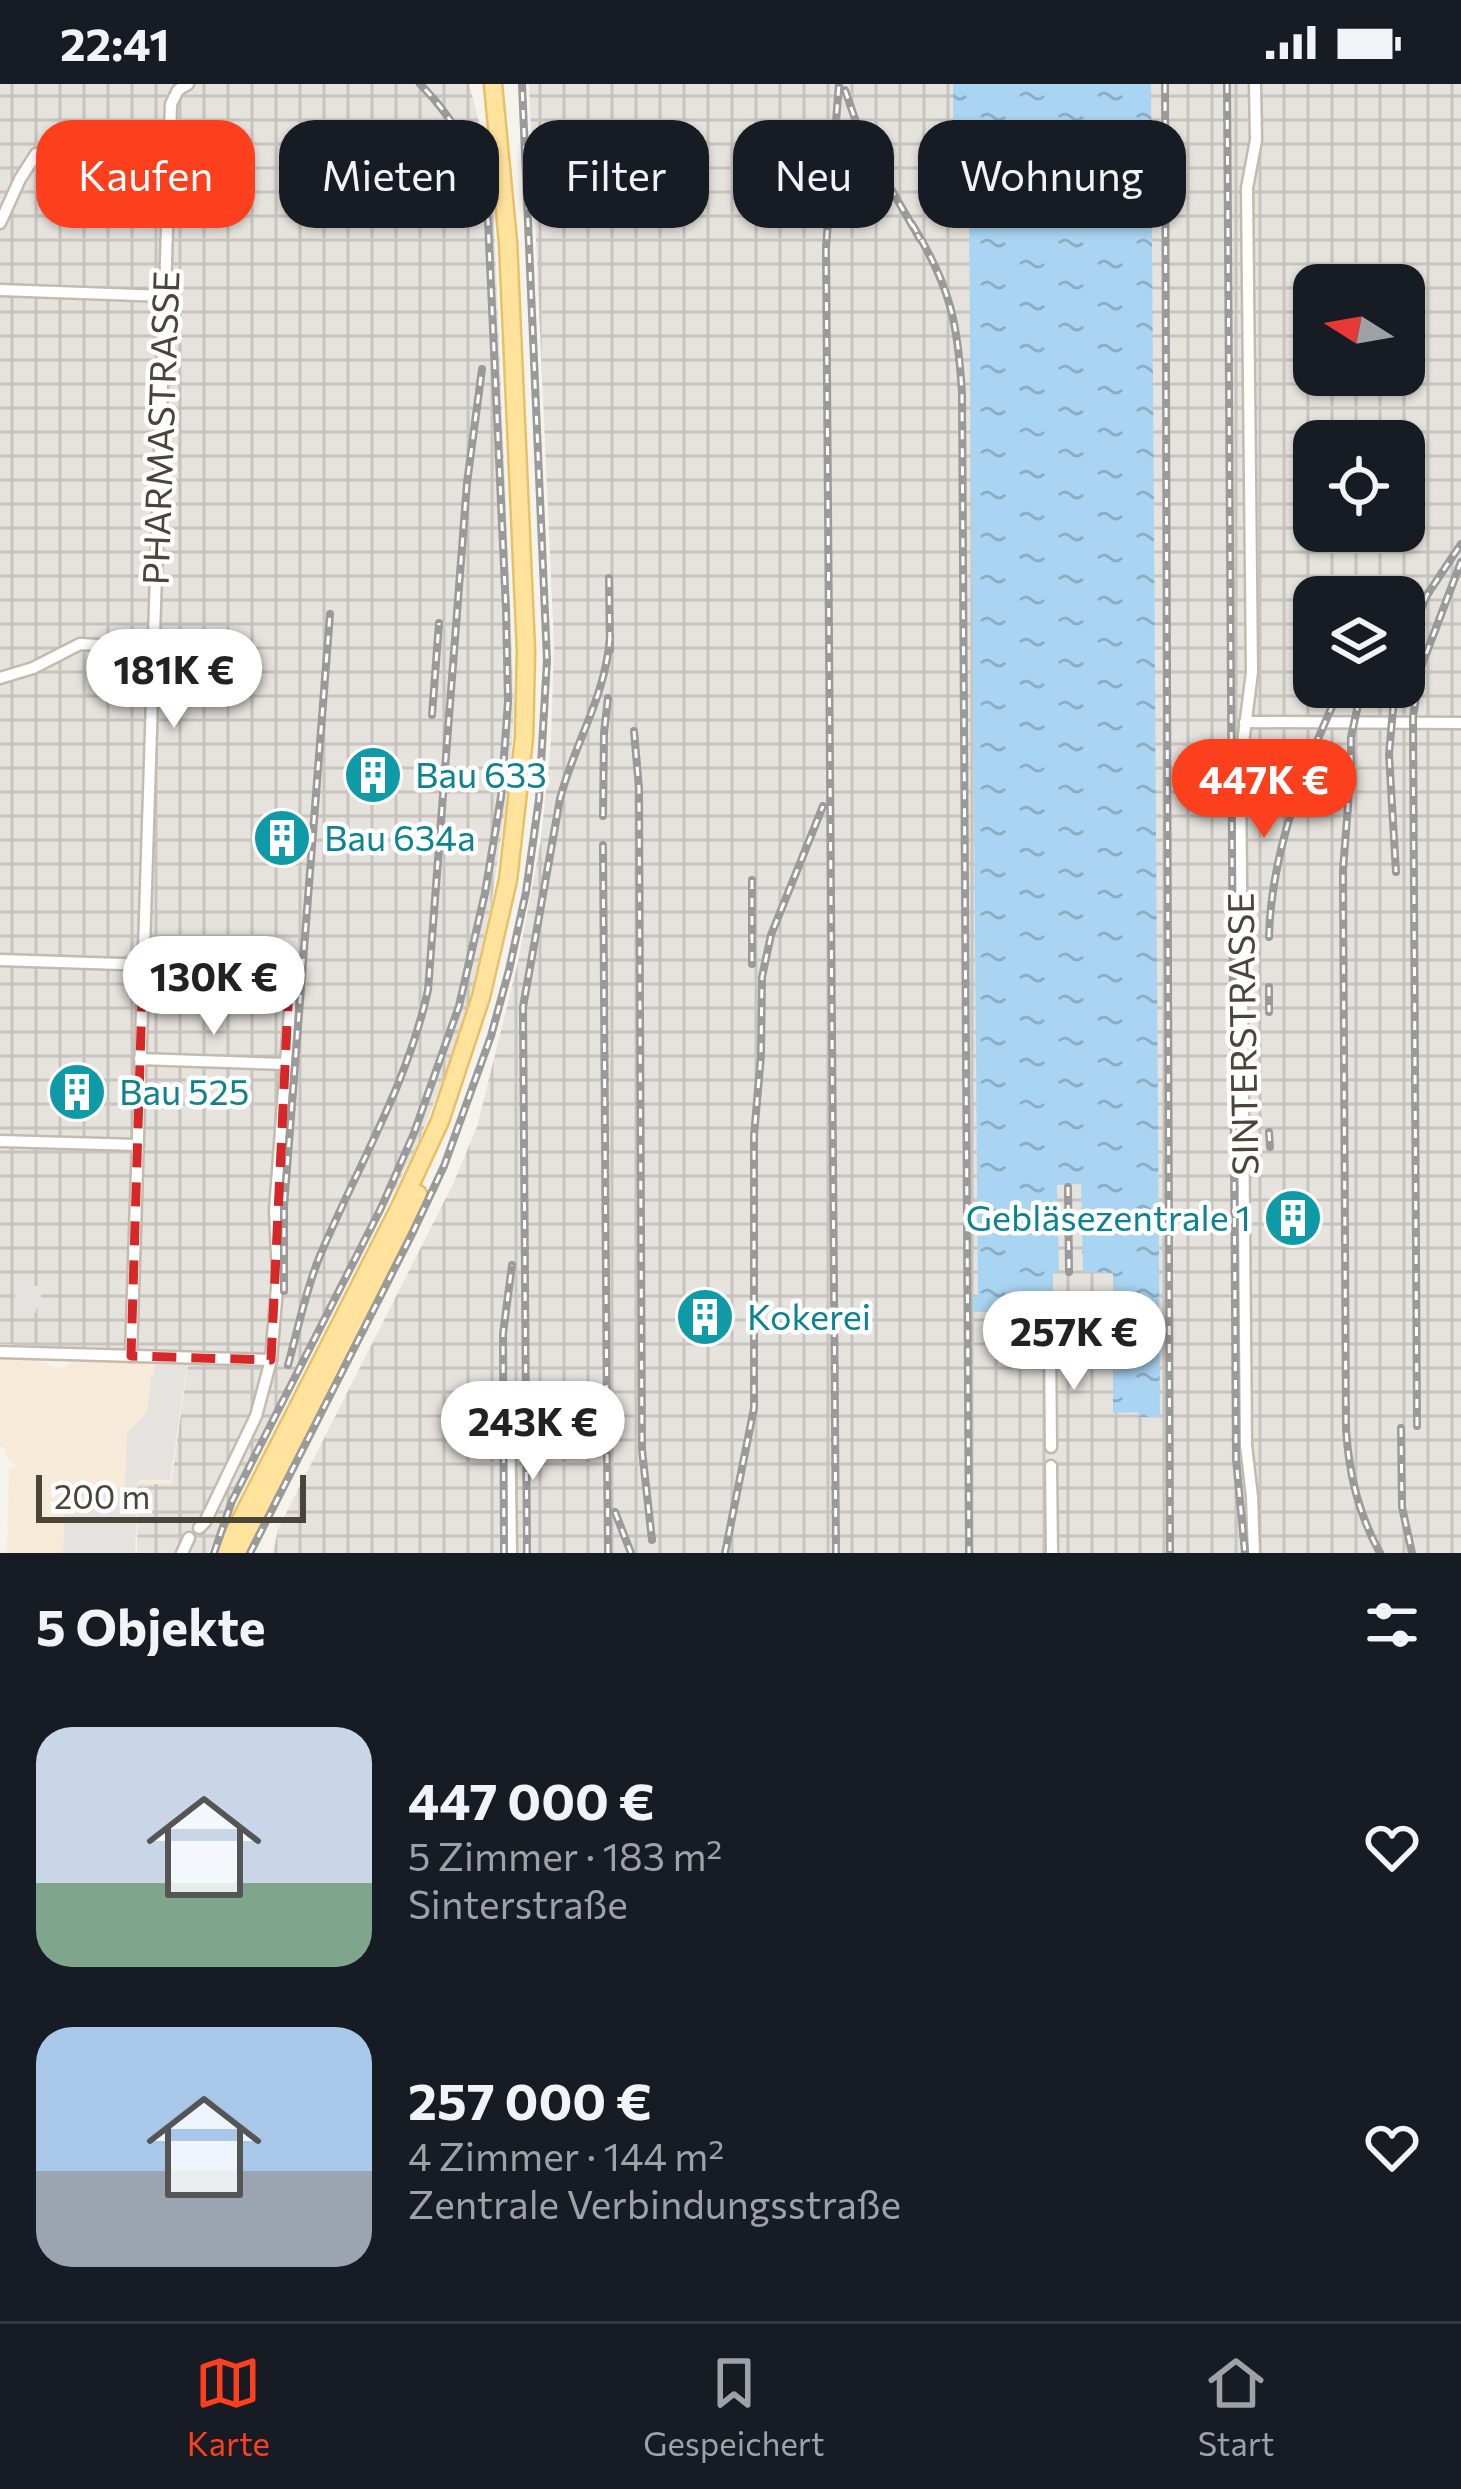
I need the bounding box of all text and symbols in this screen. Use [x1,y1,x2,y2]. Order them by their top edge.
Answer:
text: 22:41 [60,15,170,70]
chip: Kaufen [36,120,255,228]
chip: Mieten [279,120,499,228]
chip: Filter [523,120,709,228]
chip: Neu [733,120,894,228]
chip: Wohnung [918,120,1186,228]
north arrow [1293,264,1425,396]
map controls [1293,264,1425,708]
street label: PHARMASTRASSE [132,270,186,586]
button: locate [1293,420,1425,552]
button: layers [1293,576,1425,708]
pin: 181K € [76,629,272,731]
text: 181K € [113,644,235,692]
pin: 447K € [1166,739,1362,841]
building icon: Bau 633 [342,744,404,806]
place label: Bau 633 [415,751,547,795]
text: 447K € [1199,754,1329,802]
building icon: Bau 634a [251,807,313,869]
place label: Bau 634a [324,814,476,858]
street label: SINTERSTRASSE [1217,892,1265,1176]
pin: 130K € [116,936,312,1038]
text: 130K € [150,951,278,999]
building icon: Bau 525 [46,1061,108,1123]
place label: Bau 525 [119,1068,249,1112]
building icon: Gebläsezentrale 1 [1262,1187,1324,1249]
place label: Gebläsezentrale 1 [966,1194,1251,1238]
building icon: Kokerei [674,1286,736,1348]
pin: 257K € [976,1291,1172,1393]
place label: Kokerei [747,1293,871,1337]
text: 257K € [1010,1306,1138,1354]
pin: 243K € [435,1381,631,1483]
text: 243K € [468,1396,598,1444]
scale bar [36,1469,306,1522]
text: 200 m [54,1475,150,1516]
icon: filters [1359,1592,1425,1658]
text: 5 Objekte [36,1594,266,1657]
text: 447 000 € [408,1768,655,1831]
icon: home [132,1775,276,1919]
icon: heart [1359,1814,1425,1880]
text: 5 Zimmer · 183 m² [408,1831,722,1879]
text: Sinterstraße [408,1879,628,1927]
text: 257 000 € [408,2068,652,2131]
icon: home [132,2075,276,2219]
icon: heart [1359,2114,1425,2180]
text: 4 Zimmer · 144 m² [408,2131,724,2179]
text: Zentrale Verbindungsstraße [408,2179,901,2227]
tab: Karte [187,2350,270,2463]
tab: Gespeichert [643,2350,825,2463]
tab: Start [1198,2350,1274,2463]

